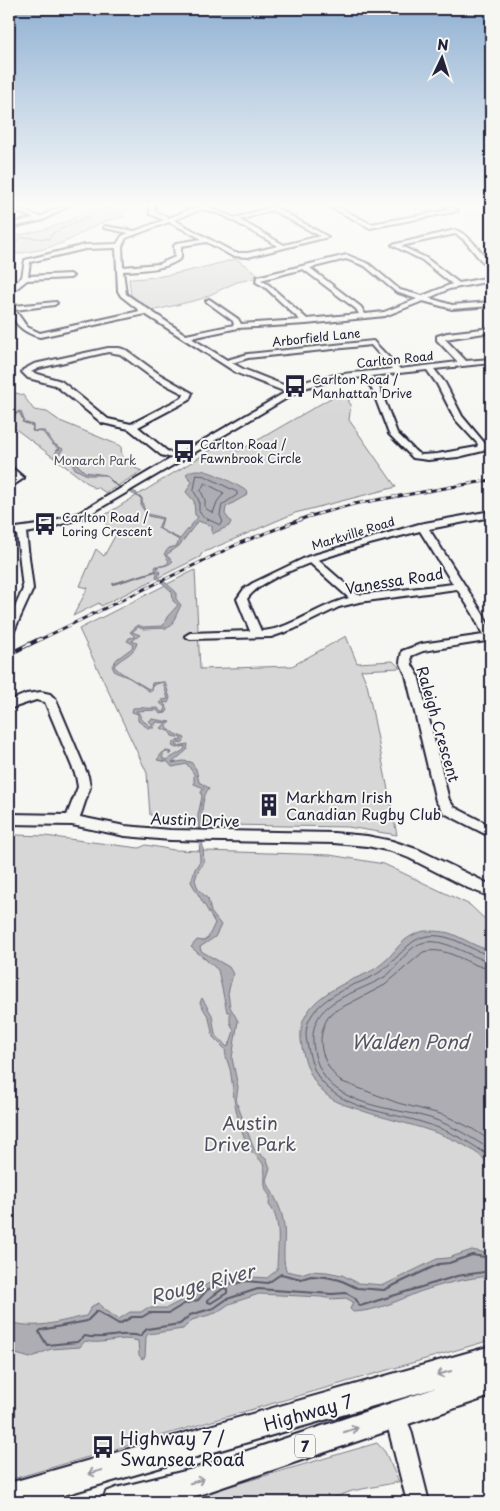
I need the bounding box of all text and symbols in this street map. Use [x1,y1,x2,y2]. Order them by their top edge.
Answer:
north arrow [418,32,468,82]
text: N [437,34,449,55]
street label: Arborfield Lane [271,323,361,351]
street label: Carlton Road [356,346,434,372]
place label: Carlton Road / Manhattan Drive [312,370,412,402]
bus stop icon: Carlton Road / Manhattan Drive [282,373,308,399]
place label: Carlton Road / Fawnbrook Circle [200,435,302,467]
bus stop icon: Carlton Road / Fawnbrook Circle [171,438,197,464]
park label: Monarch Park [54,451,136,469]
place label: Carlton Road / Loring Crescent [62,508,152,540]
bus stop icon: Carlton Road / Loring Crescent [32,511,58,537]
street label: Markville Road [309,512,397,554]
street label: Vanessa Road [343,561,445,599]
street label: Raleigh Crescent [411,663,467,785]
place label: Markham Irish Canadian Rugby Club [286,785,441,825]
building icon: Markham Irish Canadian Rugby Club [256,792,282,818]
street label: Austin Drive [150,806,240,832]
water label: Walden Pond [351,1027,471,1055]
park label: Austin Drive Park [204,1109,296,1157]
water label: Rouge River [147,1255,259,1310]
one-way arrow [437,1368,453,1378]
street label: Highway 7 [260,1386,356,1438]
place label: Highway 7 / Swansea Road [120,1424,245,1472]
one-way arrow [343,1425,359,1435]
bus stop icon: Highway 7 / Swansea Road [90,1434,116,1460]
road number: 7 [295,1434,315,1458]
one-way arrow [88,1468,104,1477]
one-way arrow [189,1476,205,1486]

